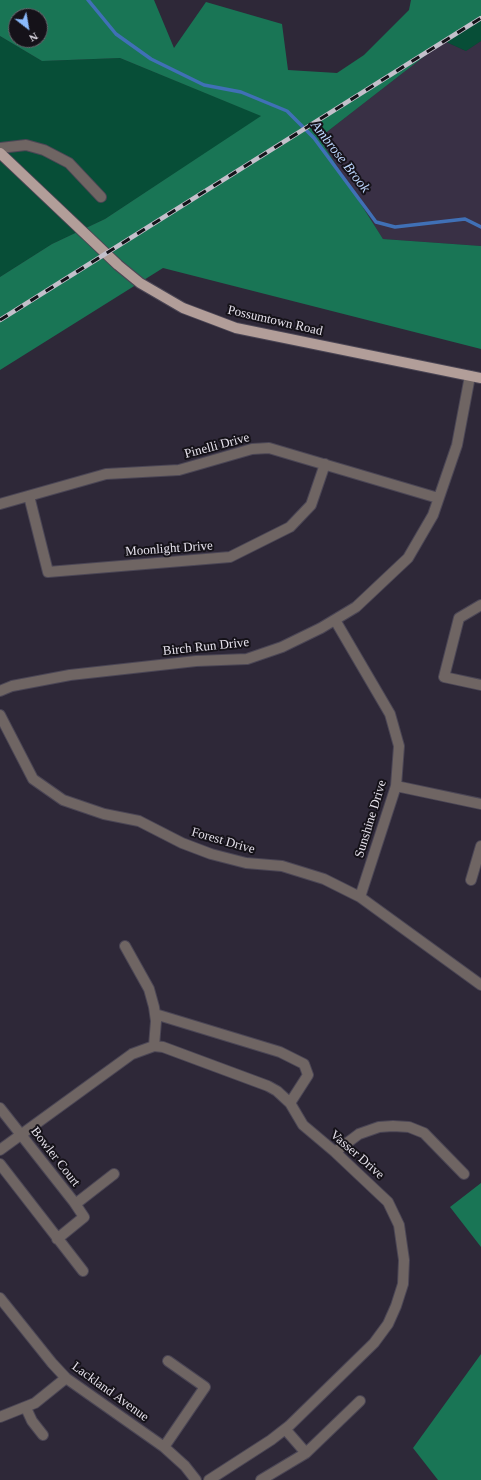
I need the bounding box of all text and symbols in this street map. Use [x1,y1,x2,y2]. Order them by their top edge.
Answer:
north arrow [8,8,48,48]
text: N [27,30,40,45]
water label: Ambrose Brook [307,118,373,196]
street label: Possumtown Road [226,302,324,340]
street label: Pinelli Drive [183,430,251,462]
street label: Moonlight Drive [125,538,213,560]
street label: Birch Run Drive [162,635,250,659]
street label: Sunshine Drive [352,778,390,860]
street label: Forest Drive [189,824,257,858]
street label: Bowler Court [27,1124,83,1190]
street label: Vasser Drive [327,1127,387,1183]
street label: Lackland Avenue [69,1359,151,1425]

